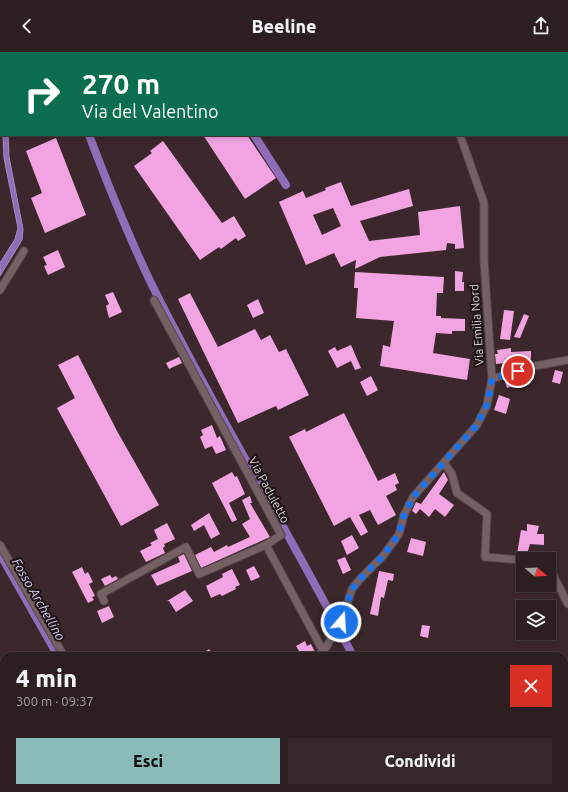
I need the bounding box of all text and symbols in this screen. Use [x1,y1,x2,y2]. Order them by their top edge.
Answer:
icon: back [16,15,38,37]
icon: share [530,15,552,37]
text: Beeline [251,16,317,36]
icon: right [16,68,68,120]
text: 270 m [82,68,160,99]
text: Via del Valentino [82,101,219,121]
street label: Via Emilia Nord [467,284,486,366]
pin [501,354,535,388]
icon: arrive [507,360,529,382]
street label: Via Paduletto [247,454,292,525]
north arrow [516,552,556,592]
map controls [516,552,556,640]
water label: Fosso Archellino [10,555,68,643]
button: layers [516,600,556,640]
position arrow [320,601,362,643]
text: 4 min [16,665,77,692]
button: close [510,665,552,707]
text: 300 m · 09:37 [16,694,94,708]
button: Esci [16,738,280,784]
button: Condividi [288,738,552,784]

